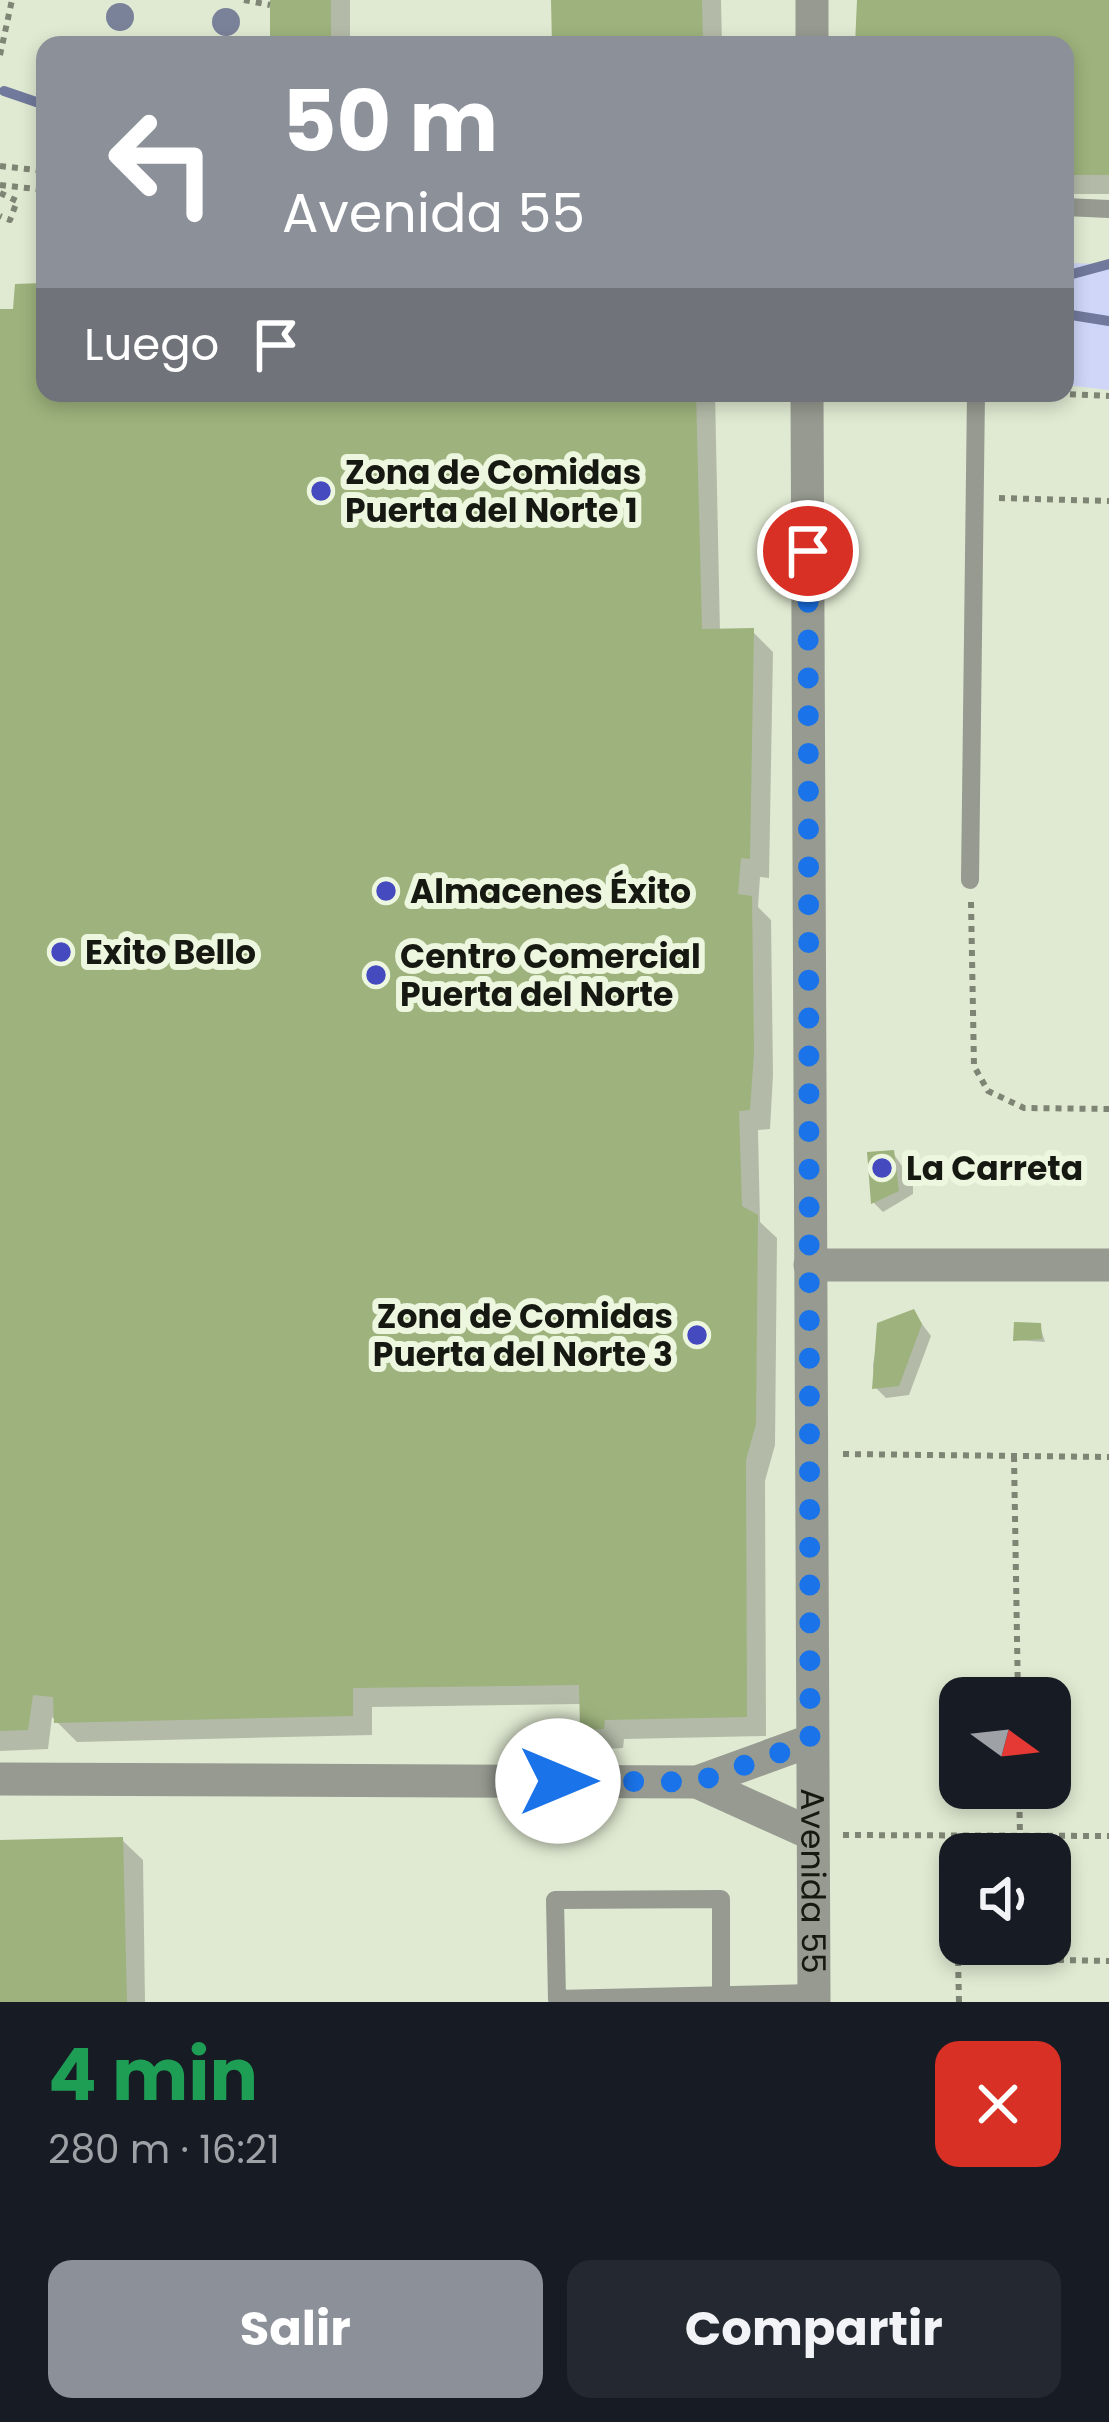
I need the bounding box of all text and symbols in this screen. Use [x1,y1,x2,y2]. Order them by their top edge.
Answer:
text: 50 m [282,63,498,180]
icon: left [84,84,240,240]
text: Avenida 55 [282,175,585,251]
icon: arrive [243,312,309,378]
text: Luego [84,313,219,376]
place label: Zona de Comidas Puerta del Norte 1 [345,449,641,534]
marker: Zona de Comidas Puerta del Norte 1 [308,478,334,504]
pin [757,500,859,602]
icon: arrive [775,518,841,584]
place label: Almacenes Éxito [410,868,691,915]
marker: Almacenes Éxito [373,878,399,904]
place label: Exito Bello [85,929,256,976]
place label: Centro Comercial Puerta del Norte [400,933,701,1018]
marker: Exito Bello [48,939,74,965]
marker: Centro Comercial Puerta del Norte [363,962,389,988]
place label: La Carreta [906,1145,1083,1192]
marker: La Carreta [869,1155,895,1181]
place label: Zona de Comidas Puerta del Norte 3 [373,1293,673,1378]
marker: Zona de Comidas Puerta del Norte 3 [684,1322,710,1348]
north arrow [939,1677,1071,1809]
map controls [939,1677,1071,1965]
position arrow [495,1718,621,1844]
street label: Avenida 55 [789,1788,837,1974]
button: sound [939,1833,1071,1965]
text: 4 min [48,2024,258,2125]
button: close [935,2041,1061,2167]
text: 280 m · 16:21 [48,2122,280,2177]
button: Salir [48,2260,543,2398]
button: Compartir [567,2260,1061,2398]

